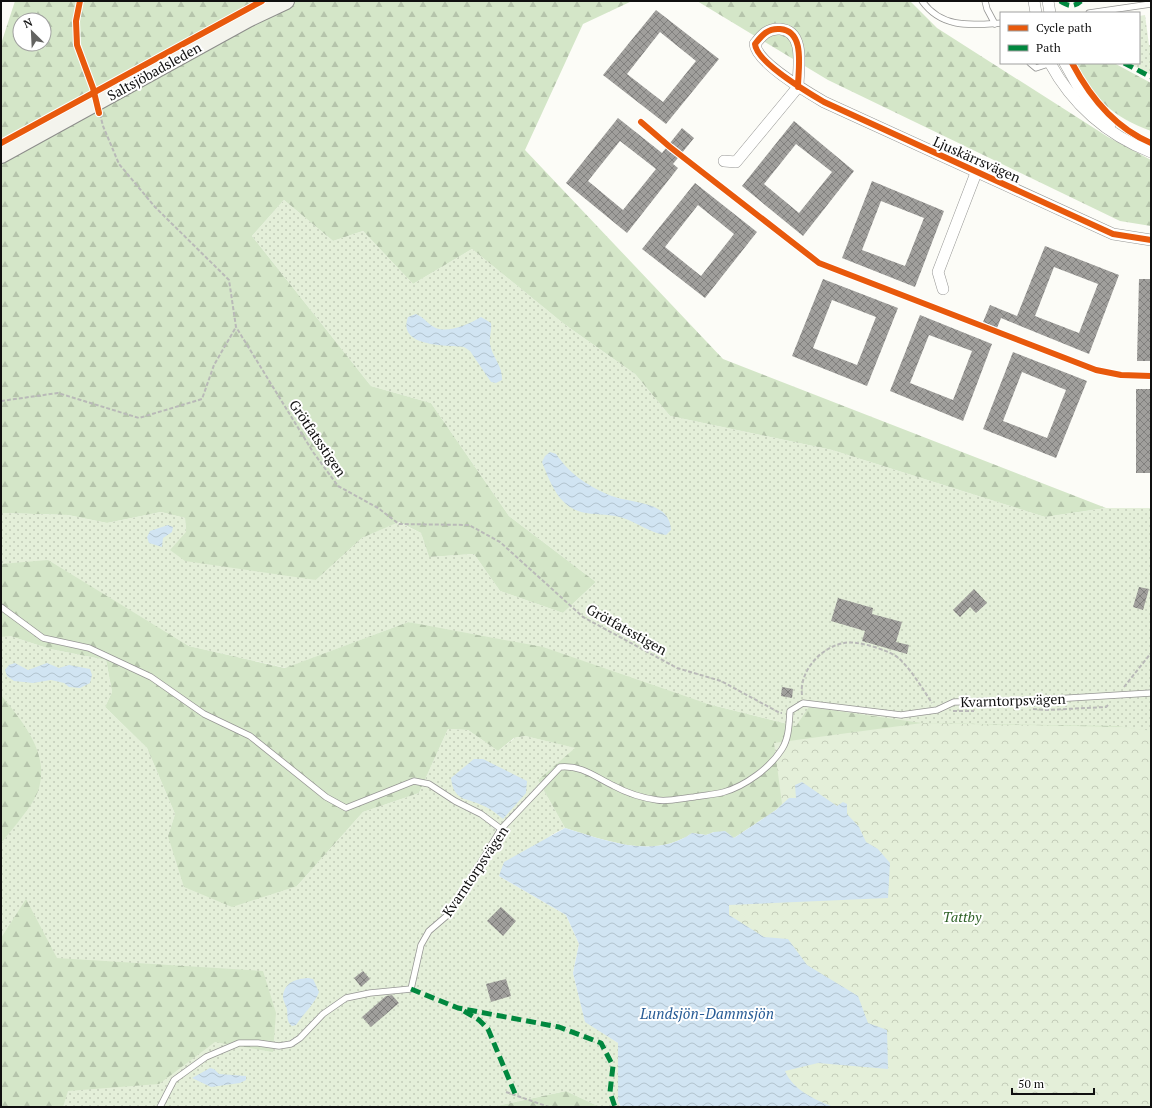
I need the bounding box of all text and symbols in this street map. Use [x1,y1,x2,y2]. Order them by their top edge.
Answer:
north arrow [12,12,52,52]
legend [1000,12,1140,64]
text: N [21,15,35,31]
text: Cycle path [1036,20,1092,35]
street label: Saltsjöbadsleden [104,37,205,105]
text: Path [1036,40,1061,55]
street label: Ljuskärrsvägen [930,131,1024,187]
street label: Grötfatsstigen [285,396,351,481]
street label: Grötfatsstigen [583,599,671,659]
street label: Kvarntorpsvägen [960,689,1067,711]
street label: Kvarntorpsvägen [438,821,513,920]
park label: Tattby [943,907,982,926]
water label: Lundsjön-Dammsjön [639,1003,774,1023]
scale bar [1012,1070,1094,1096]
text: 50 m [1018,1076,1045,1091]

